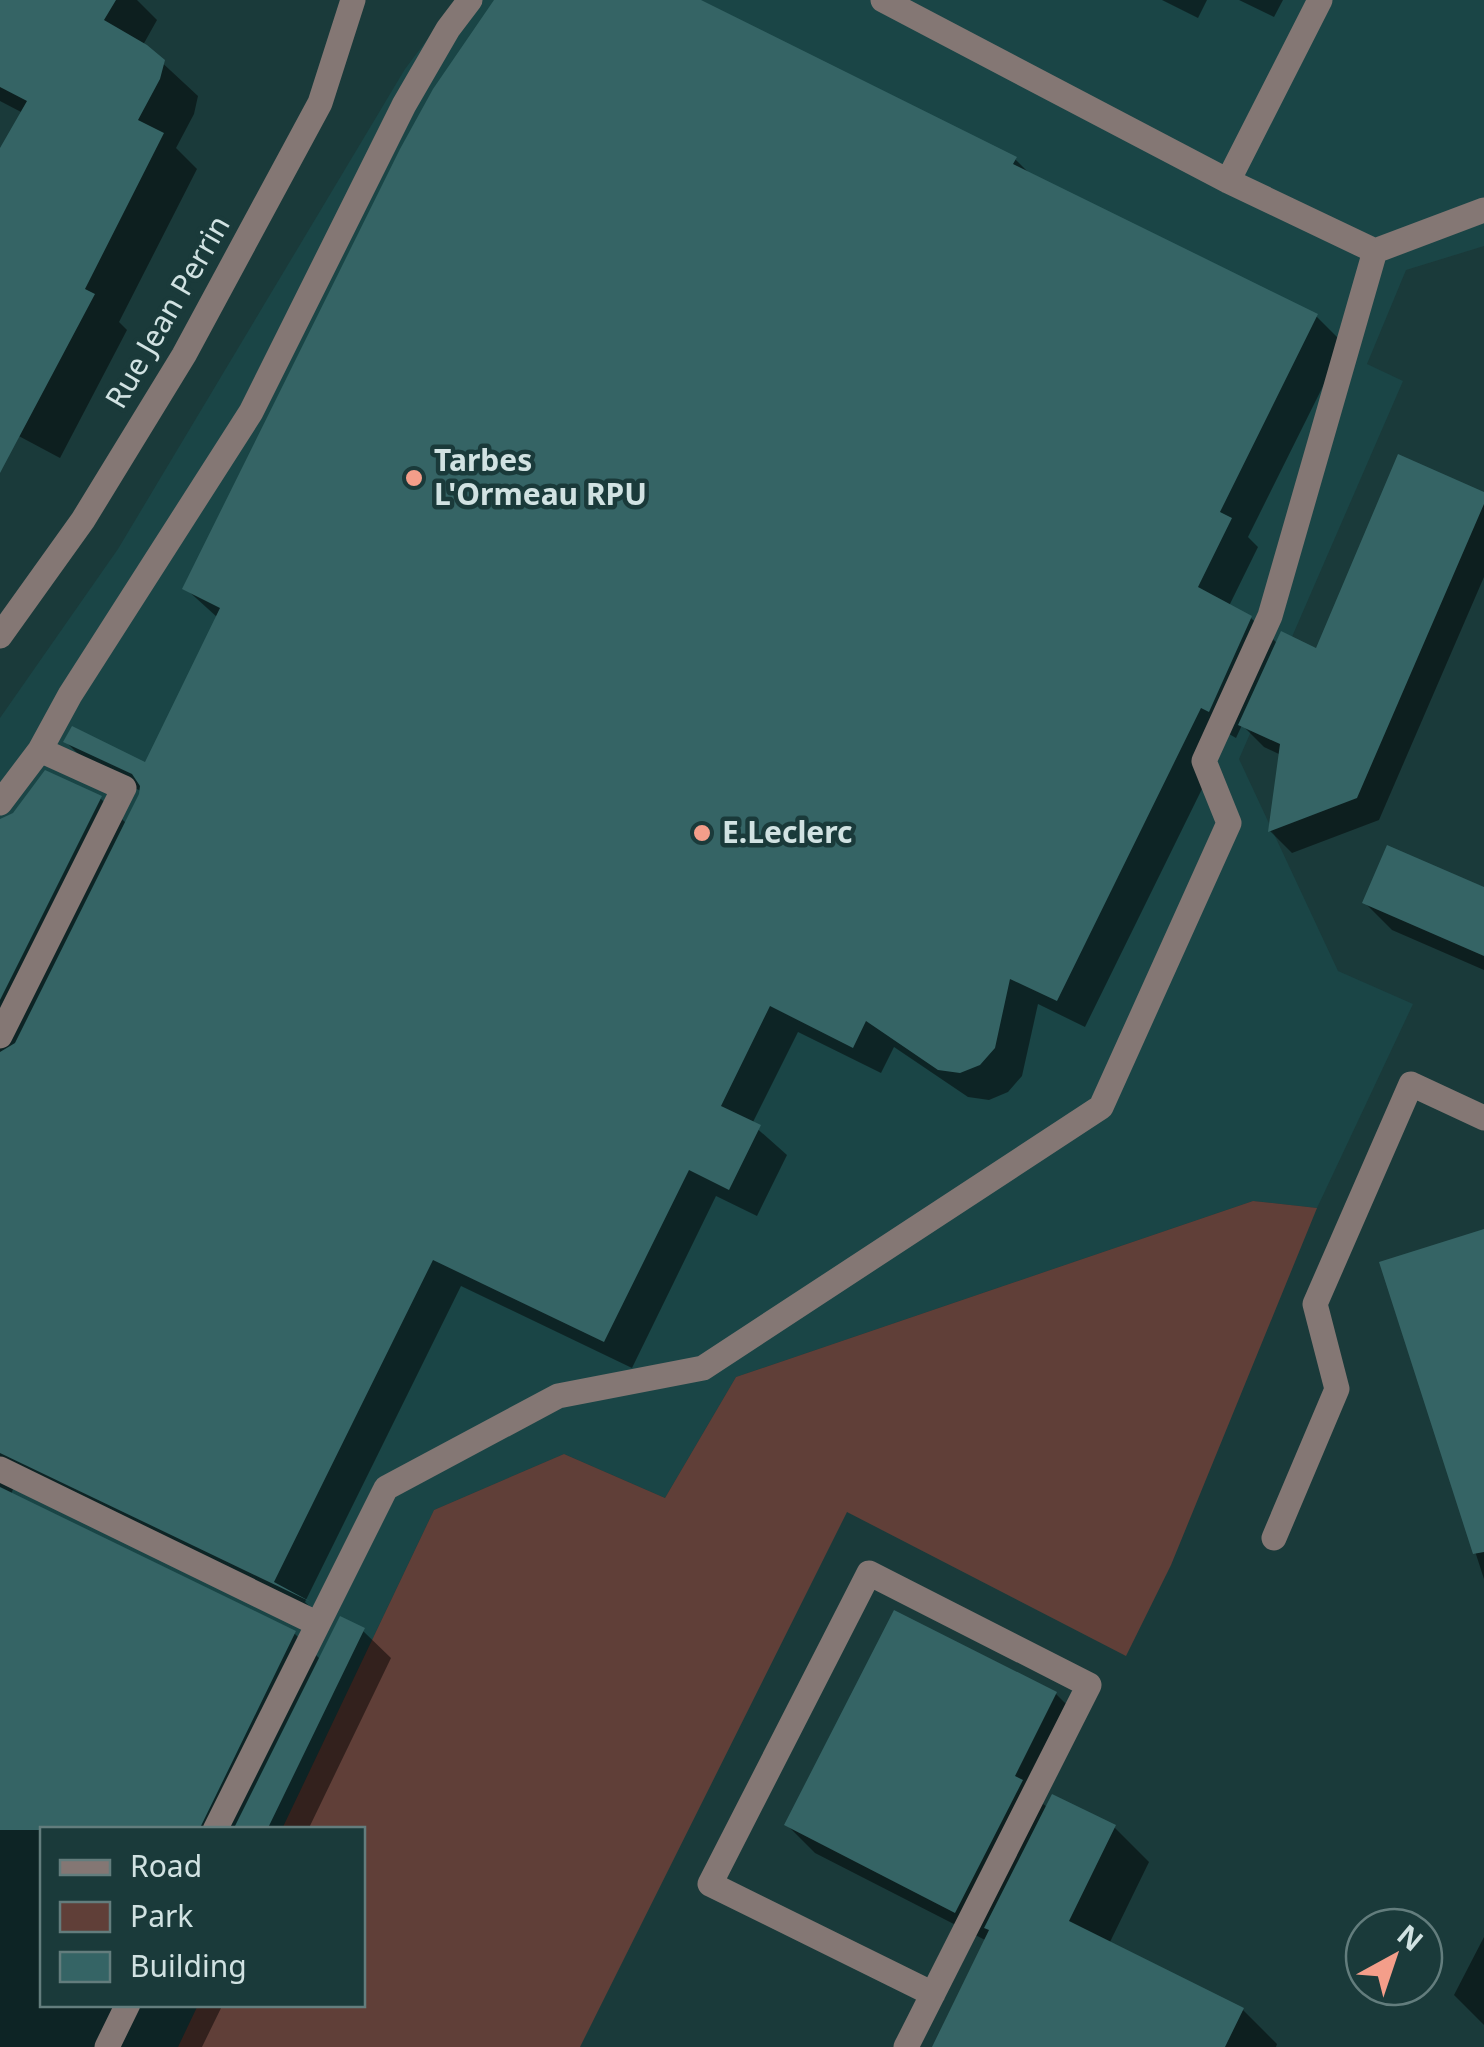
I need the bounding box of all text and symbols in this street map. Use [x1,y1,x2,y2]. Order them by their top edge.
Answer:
street label: Rue Jean Perrin [95,207,239,415]
place label: Tarbes L'Ormeau RPU [434,439,647,514]
marker: Tarbes L'Ormeau RPU [403,467,425,489]
place label: E.Leclerc [722,811,853,852]
marker: E.Leclerc [691,822,713,844]
legend [40,1827,365,2007]
text: Road [130,1845,202,1886]
text: Park [130,1895,193,1936]
north arrow [1344,1907,1444,2007]
text: N [1390,1915,1432,1959]
text: Building [130,1945,247,1986]

